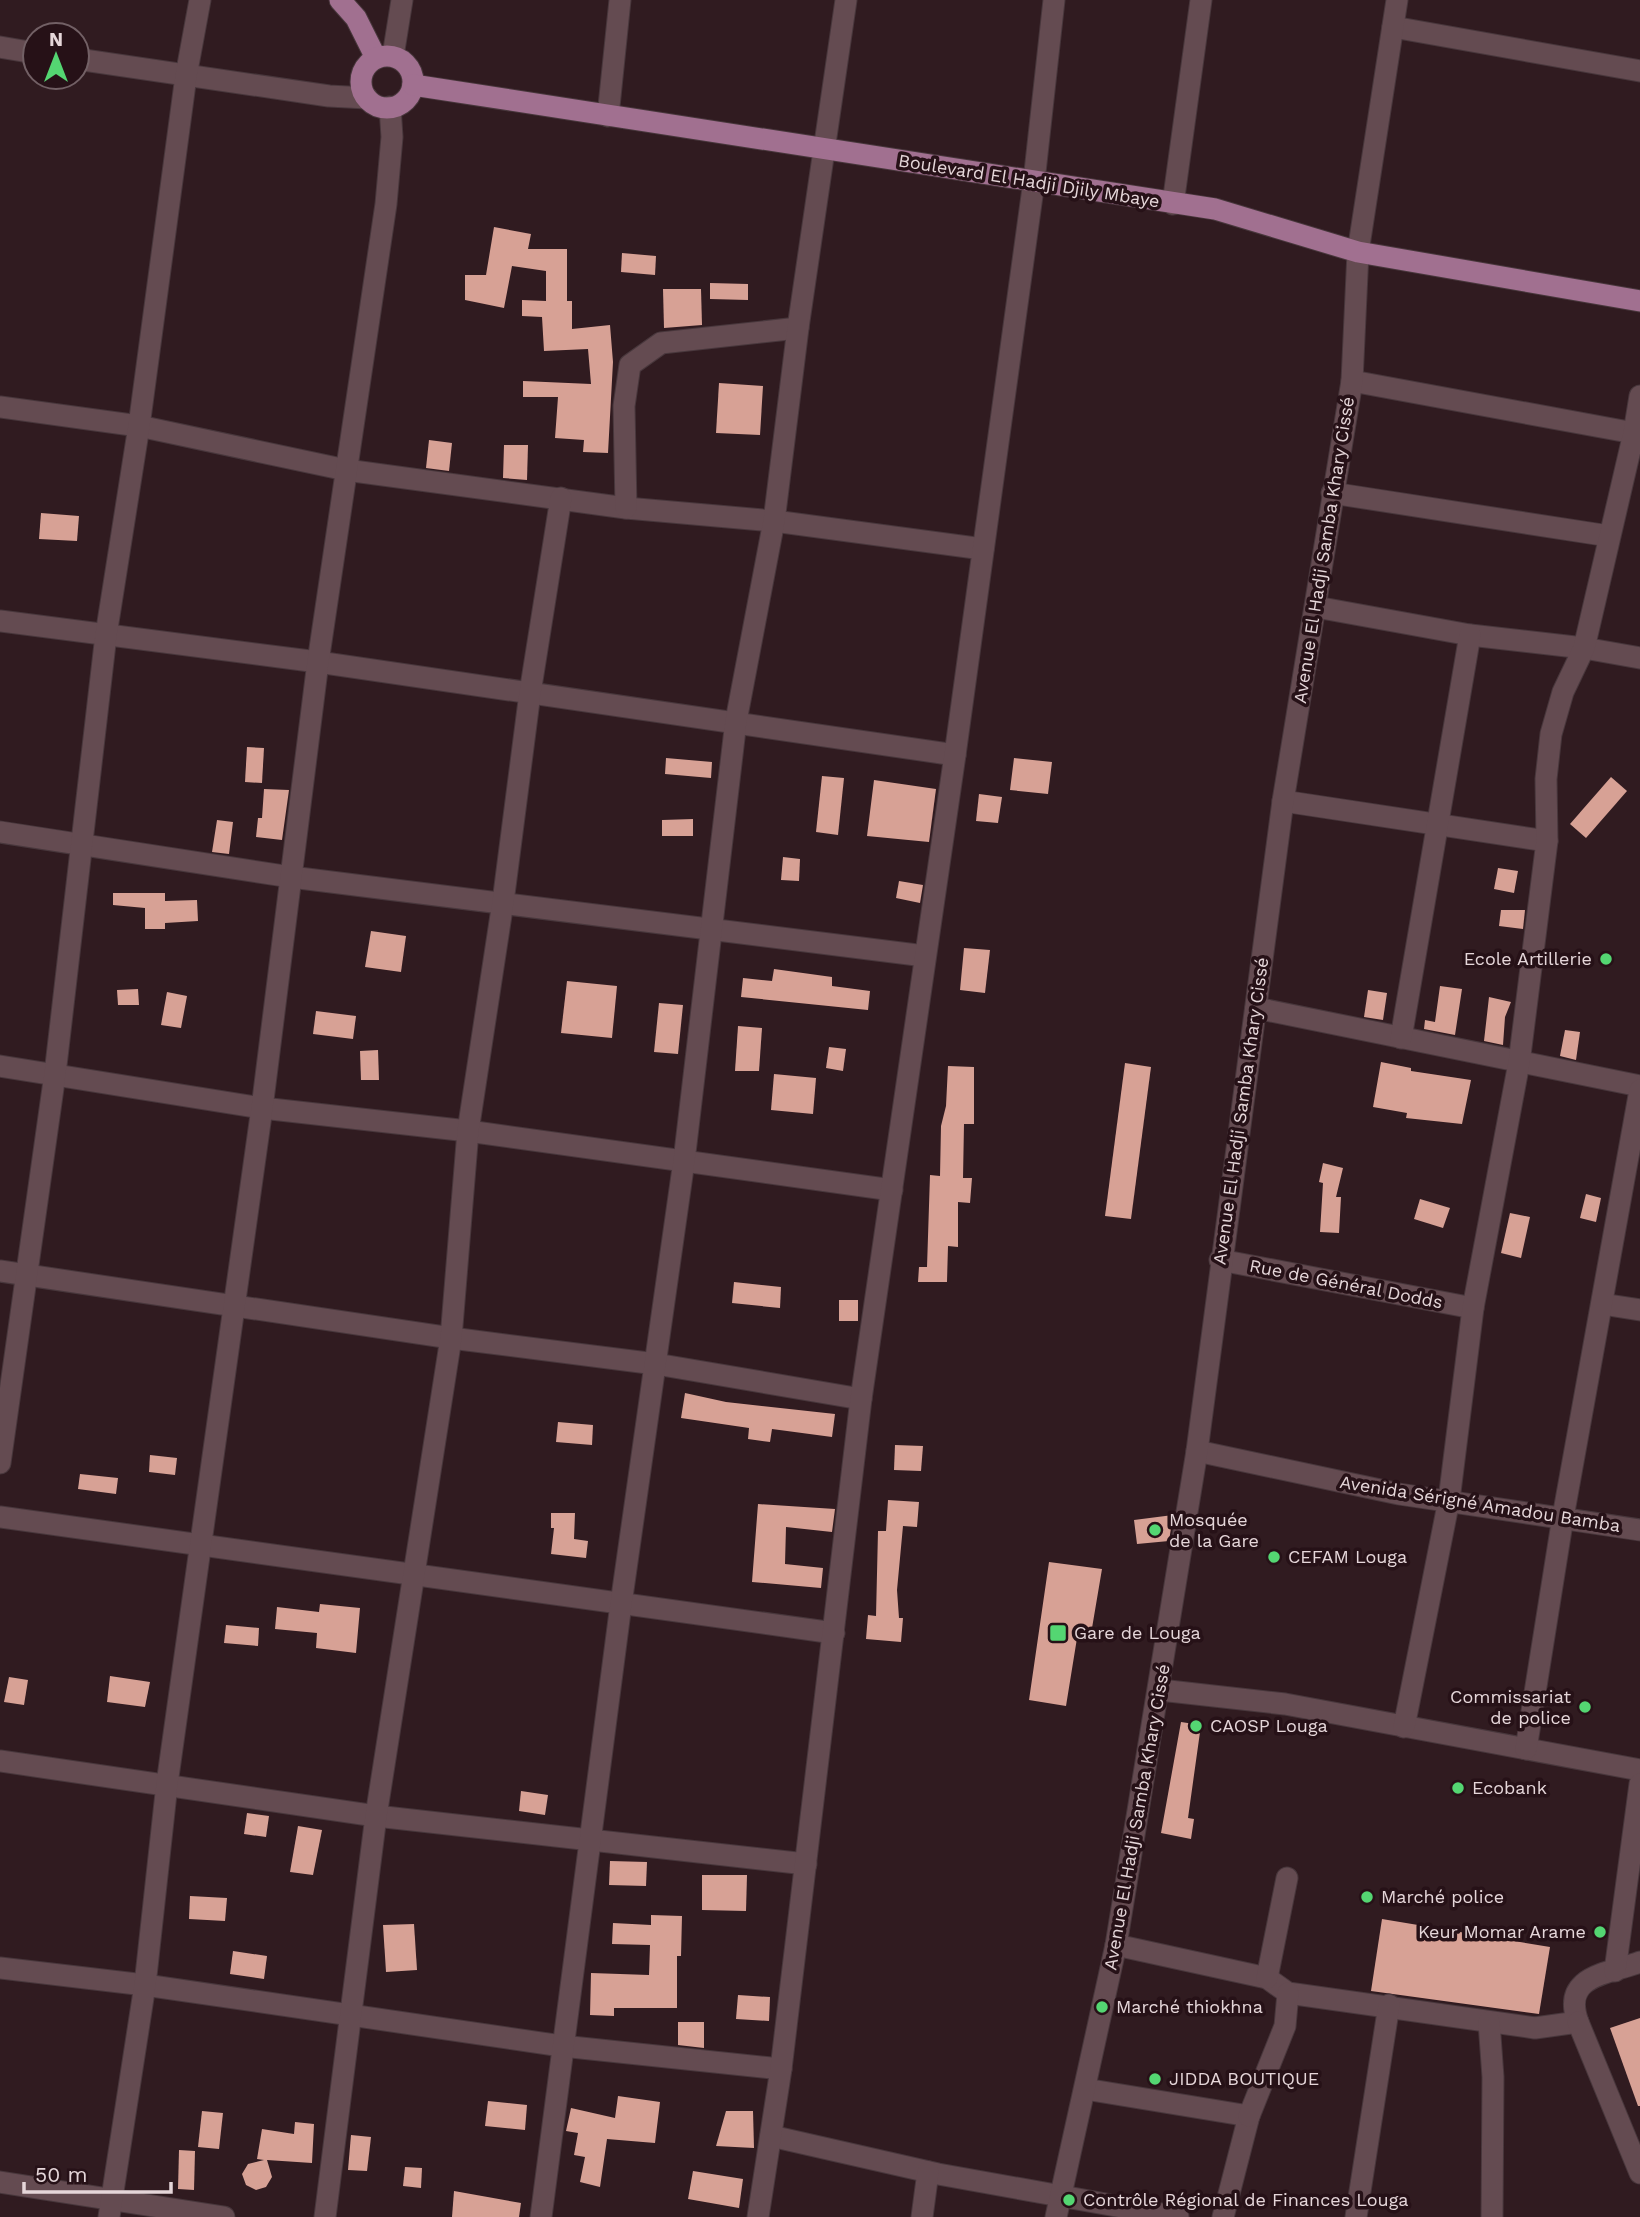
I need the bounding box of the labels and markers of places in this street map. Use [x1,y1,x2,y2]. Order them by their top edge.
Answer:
place label: Ecole Artillerie [1464,948,1592,969]
marker: Ecole Artillerie [1598,951,1614,967]
place label: Mosquée de la Gare [1169,1509,1259,1551]
marker: Mosquée de la Gare [1147,1522,1163,1538]
place label: CEFAM Louga [1288,1546,1407,1567]
marker: CEFAM Louga [1266,1549,1282,1565]
place label: Gare de Louga [1074,1622,1201,1643]
marker: Gare de Louga [1048,1623,1068,1643]
place label: Commissariat de police [1450,1686,1571,1728]
marker: Commissariat de police [1577,1699,1593,1715]
place label: CAOSP Louga [1210,1715,1328,1736]
marker: CAOSP Louga [1188,1718,1204,1734]
place label: Ecobank [1472,1777,1547,1798]
marker: Ecobank [1450,1780,1466,1796]
place label: Marché police [1381,1886,1504,1907]
marker: Marché police [1359,1889,1375,1905]
place label: Keur Momar Arame [1418,1921,1586,1942]
marker: Keur Momar Arame [1592,1924,1608,1940]
place label: Marché thiokhna [1116,1996,1263,2017]
marker: Marché thiokhna [1094,1999,1110,2015]
place label: JIDDA BOUTIQUE [1169,2068,1319,2089]
marker: JIDDA BOUTIQUE [1147,2071,1163,2087]
place label: Contrôle Régional de Finances Louga [1083,2189,1408,2210]
marker: Contrôle Régional de Finances Louga [1061,2192,1077,2208]

